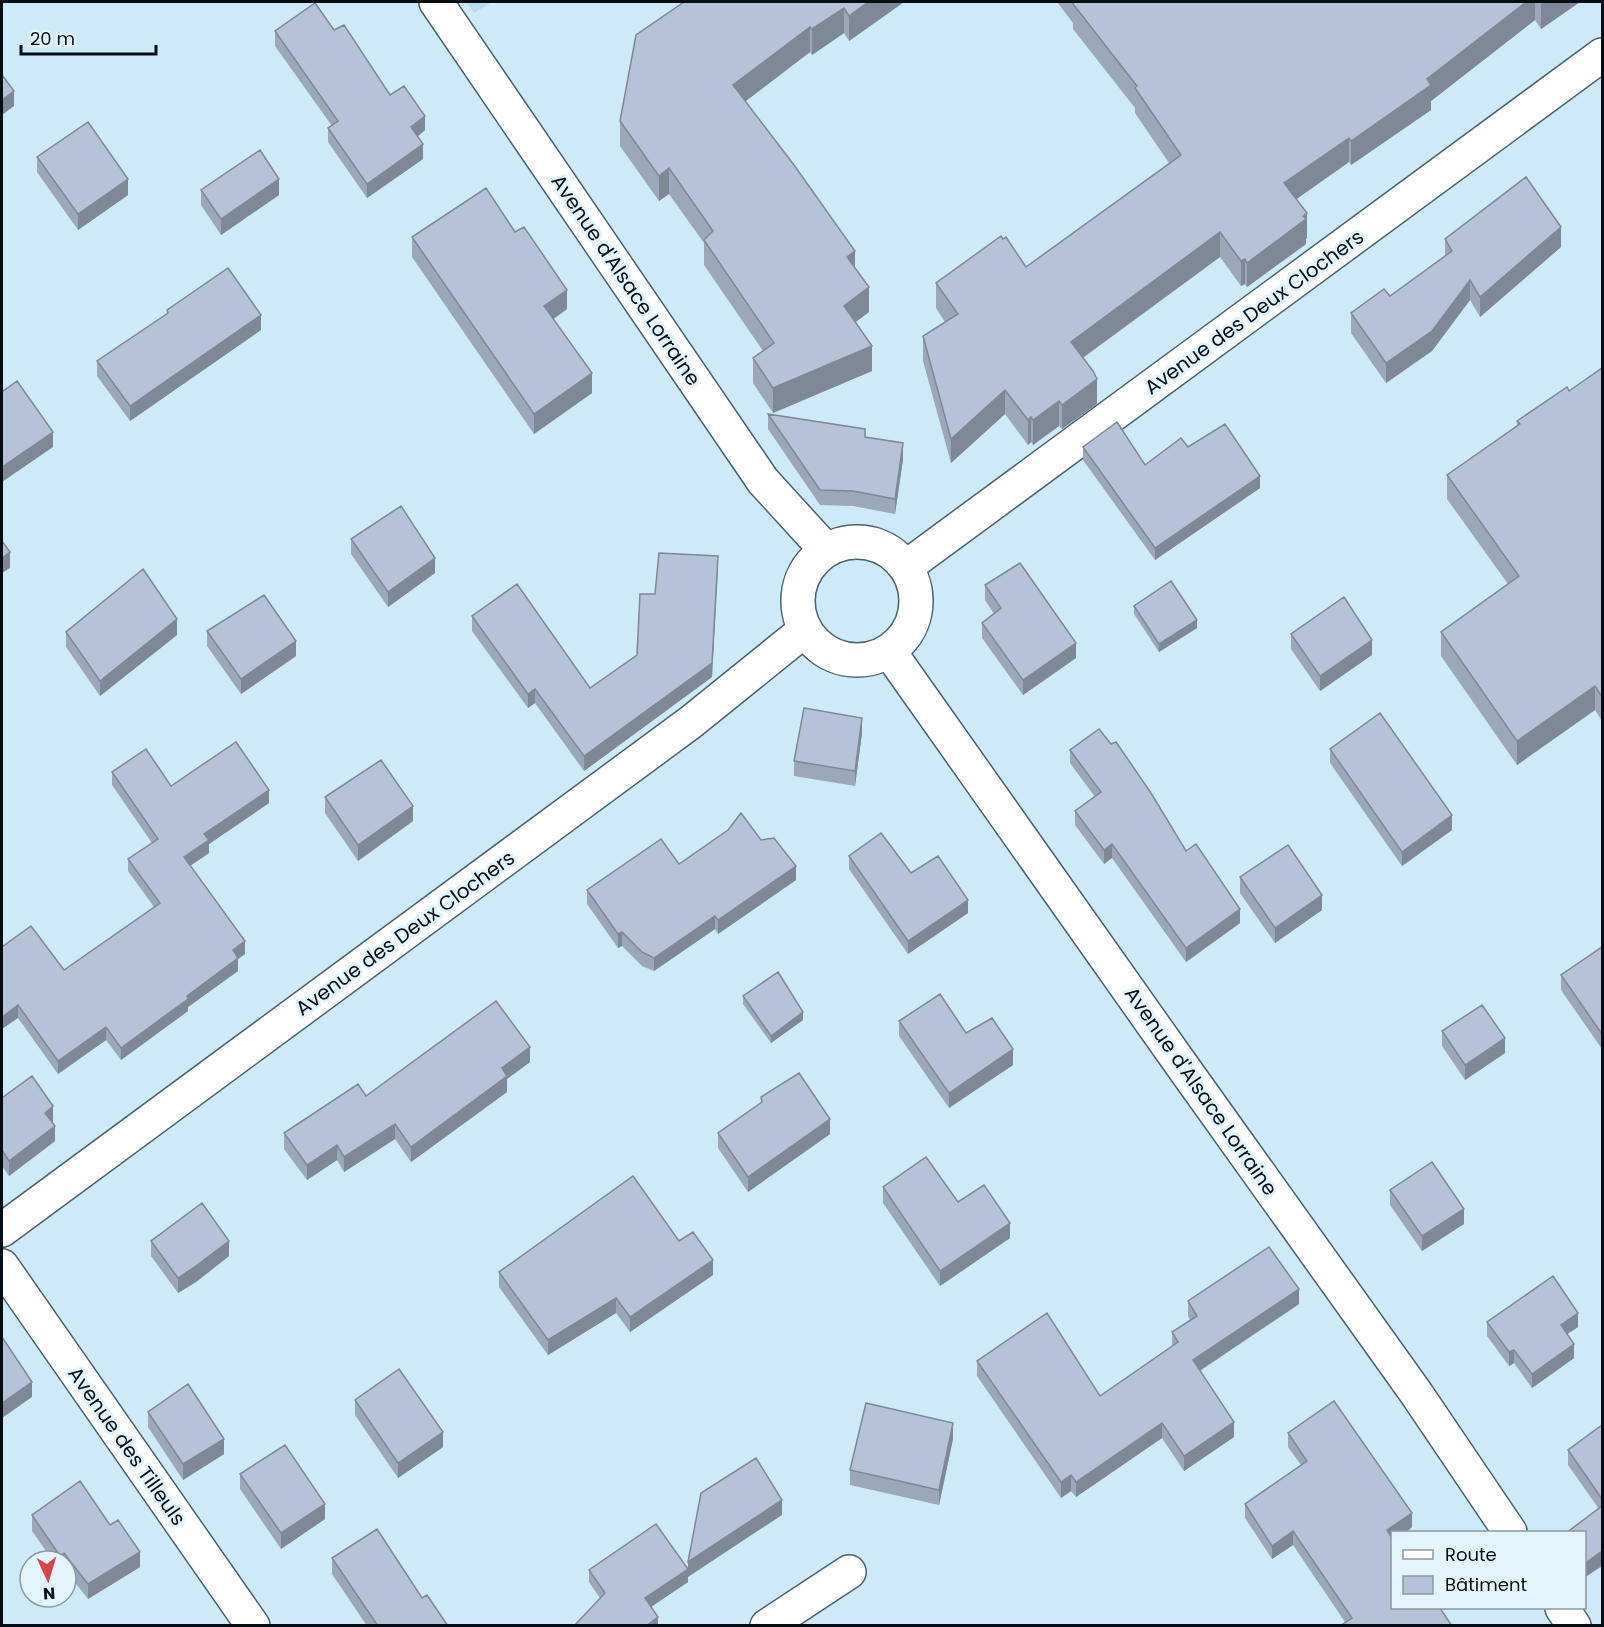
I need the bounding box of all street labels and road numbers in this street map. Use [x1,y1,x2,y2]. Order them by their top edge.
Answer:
street label: Avenue d'Alsace Lorraine [545,169,707,391]
street label: Avenue des Deux Clochers [1139,223,1369,401]
street label: Avenue des Deux Clochers [290,844,520,1022]
street label: Avenue d'Alsace Lorraine [1118,981,1284,1201]
street label: Avenue des Tilleuls [62,1361,192,1531]

